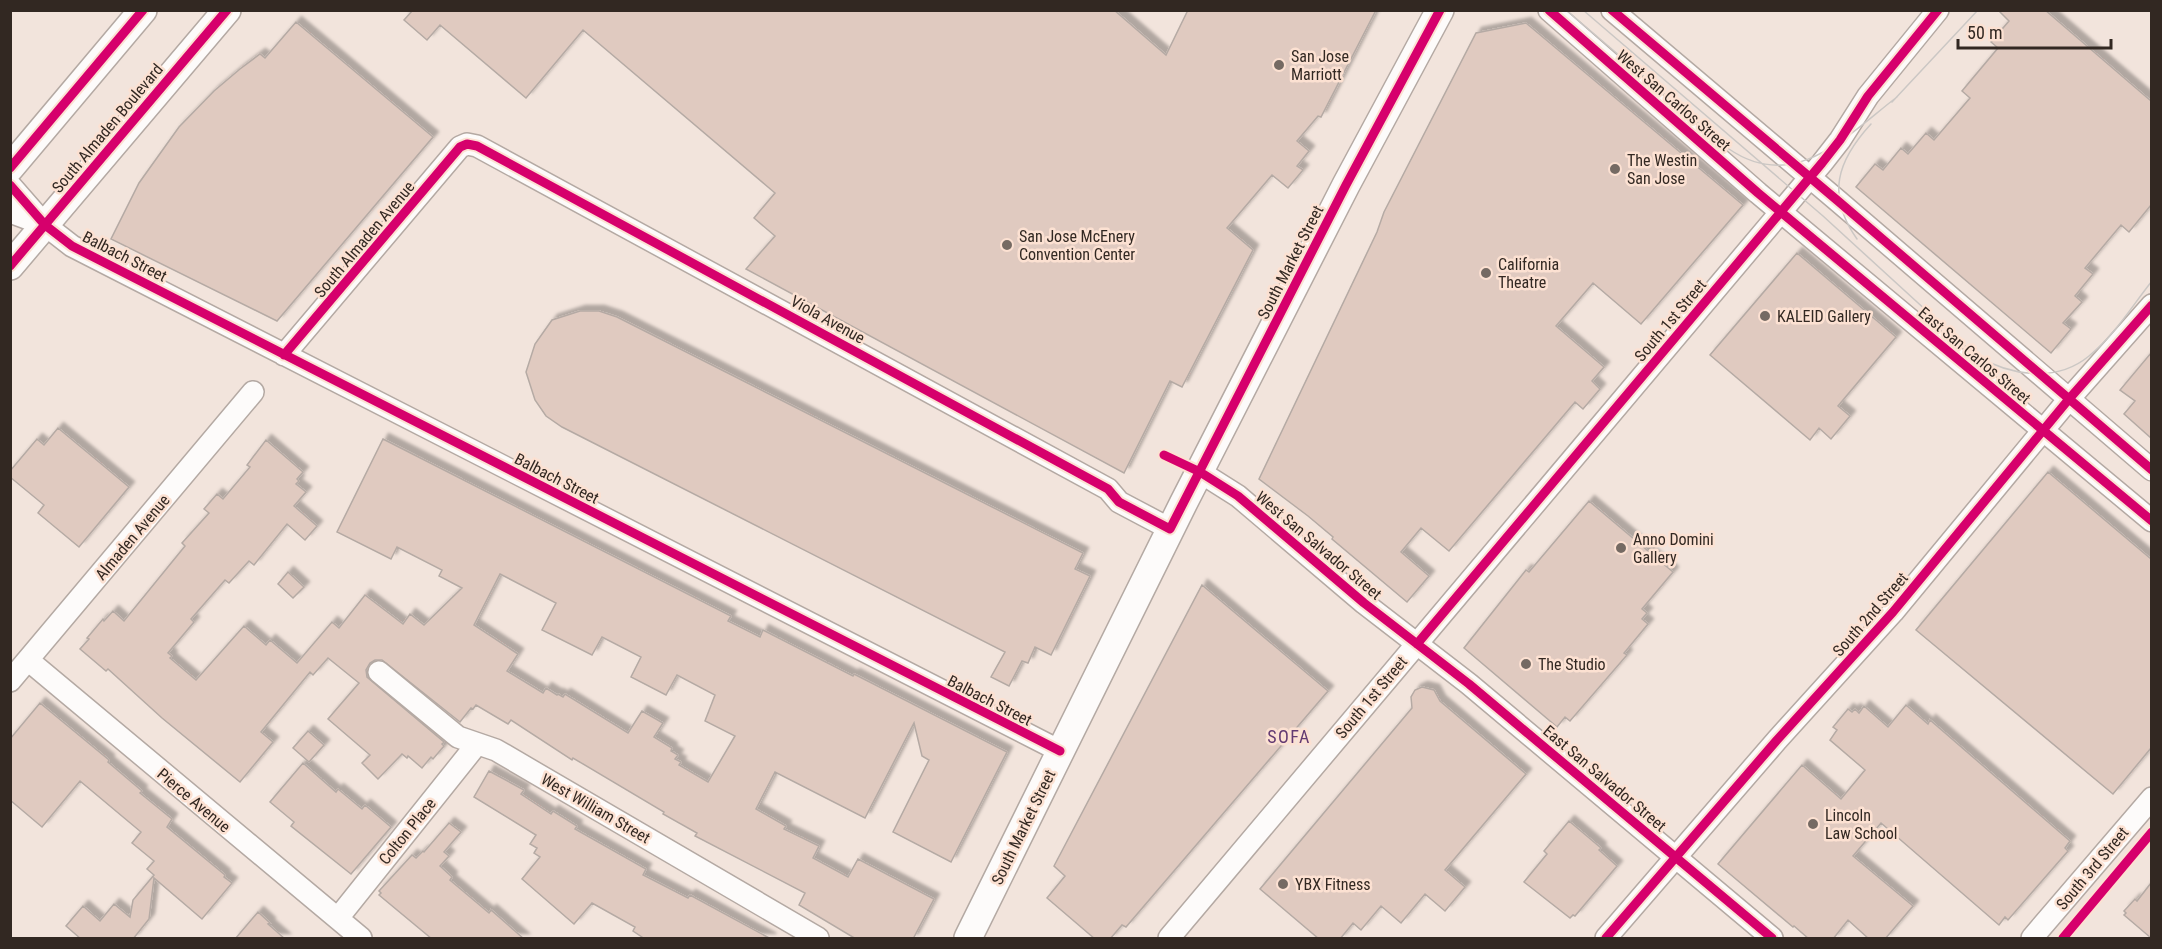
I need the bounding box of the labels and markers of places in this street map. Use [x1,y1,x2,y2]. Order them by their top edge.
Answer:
place label: San Jose Marriott [1291,47,1349,84]
marker: San Jose Marriott [1272,58,1286,72]
place label: The Westin San Jose [1627,151,1697,188]
marker: The Westin San Jose [1608,162,1622,176]
place label: San Jose McEnery Convention Center [1019,227,1135,264]
marker: San Jose McEnery Convention Center [1000,238,1014,252]
place label: California Theatre [1498,255,1559,292]
marker: California Theatre [1479,266,1493,280]
place label: KALEID Gallery [1777,307,1871,326]
marker: KALEID Gallery [1758,309,1772,323]
place label: Anno Domini Gallery [1633,530,1714,567]
marker: Anno Domini Gallery [1614,541,1628,555]
place label: The Studio [1538,655,1606,674]
marker: The Studio [1519,657,1533,671]
place label: Lincoln Law School [1825,806,1898,843]
marker: Lincoln Law School [1806,817,1820,831]
place label: YBX Fitness [1295,875,1371,894]
marker: YBX Fitness [1276,877,1290,891]

